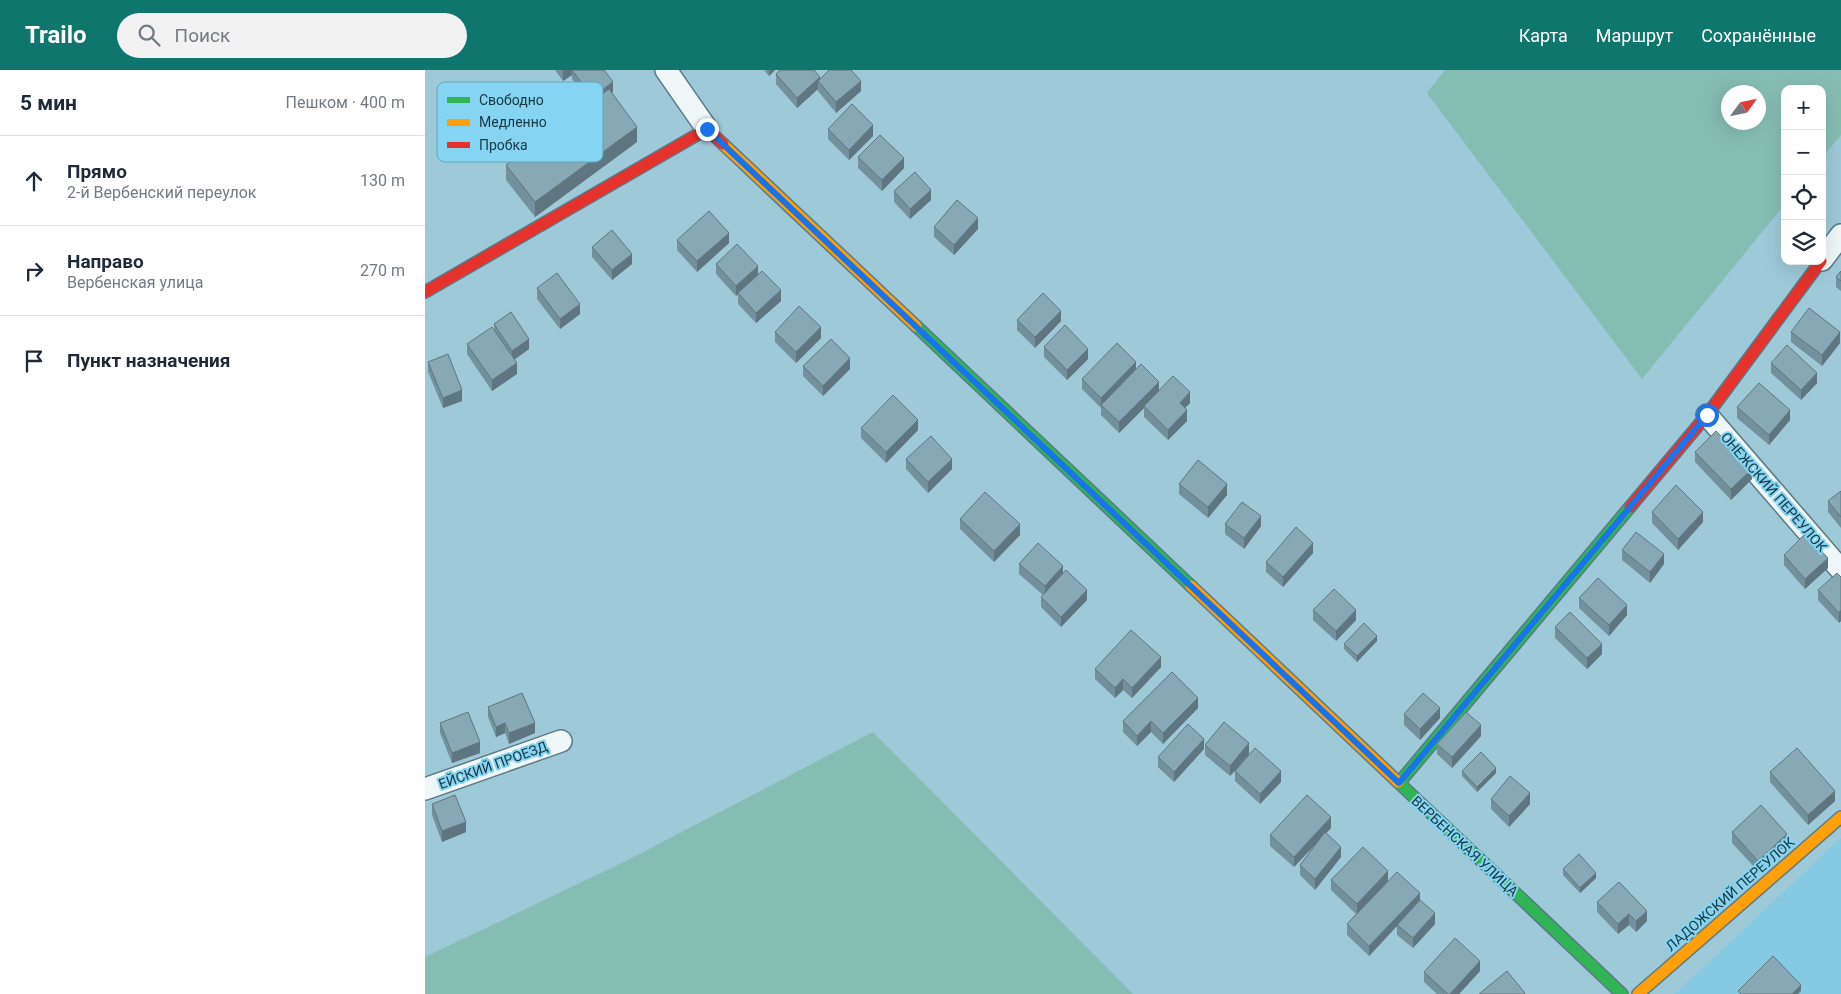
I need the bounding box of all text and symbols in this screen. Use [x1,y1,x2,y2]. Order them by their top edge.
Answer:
search box [117,13,467,58]
text: Trailo [25,21,87,49]
icon: search [135,21,163,49]
text: Поиск [175,24,230,47]
text: Карта [1519,25,1568,46]
text: Маршрут [1596,25,1673,46]
text: Сохранённые [1701,25,1816,46]
legend [437,82,603,162]
north arrow [1721,85,1766,130]
map controls [1781,85,1826,265]
button: + [1781,85,1826,130]
text: 5 мин [20,91,77,115]
text: Свободно [479,92,544,108]
text: Пешком · 400 m [286,93,405,112]
text: Медленно [479,114,547,130]
route end [696,118,719,141]
button: − [1781,130,1826,175]
text: Пробка [479,137,528,153]
text: Прямо [67,160,127,183]
icon: ahead [20,167,48,195]
text: 130 m [360,171,405,190]
button: locate [1781,175,1826,220]
text: 2-й Вербенский переулок [67,183,256,202]
button: layers [1781,220,1826,265]
text: Направо [67,250,144,273]
icon: right [20,257,48,285]
text: 270 m [360,261,405,280]
text: Вербенская улица [67,273,203,292]
icon: arrive [20,347,48,375]
text: Пункт назначения [67,349,230,372]
route start [1696,404,1719,427]
street label: ОНЕЖСКИЙ ПЕРЕУЛОК [1718,429,1830,555]
street label: ЕЙСКИЙ ПРОЕЗД [436,738,550,792]
street label: ВЕРБЕНСКАЯ УЛИЦА [1408,792,1522,900]
street label: ЛАДОЖСКИЙ ПЕРЕУЛОК [1663,834,1797,954]

